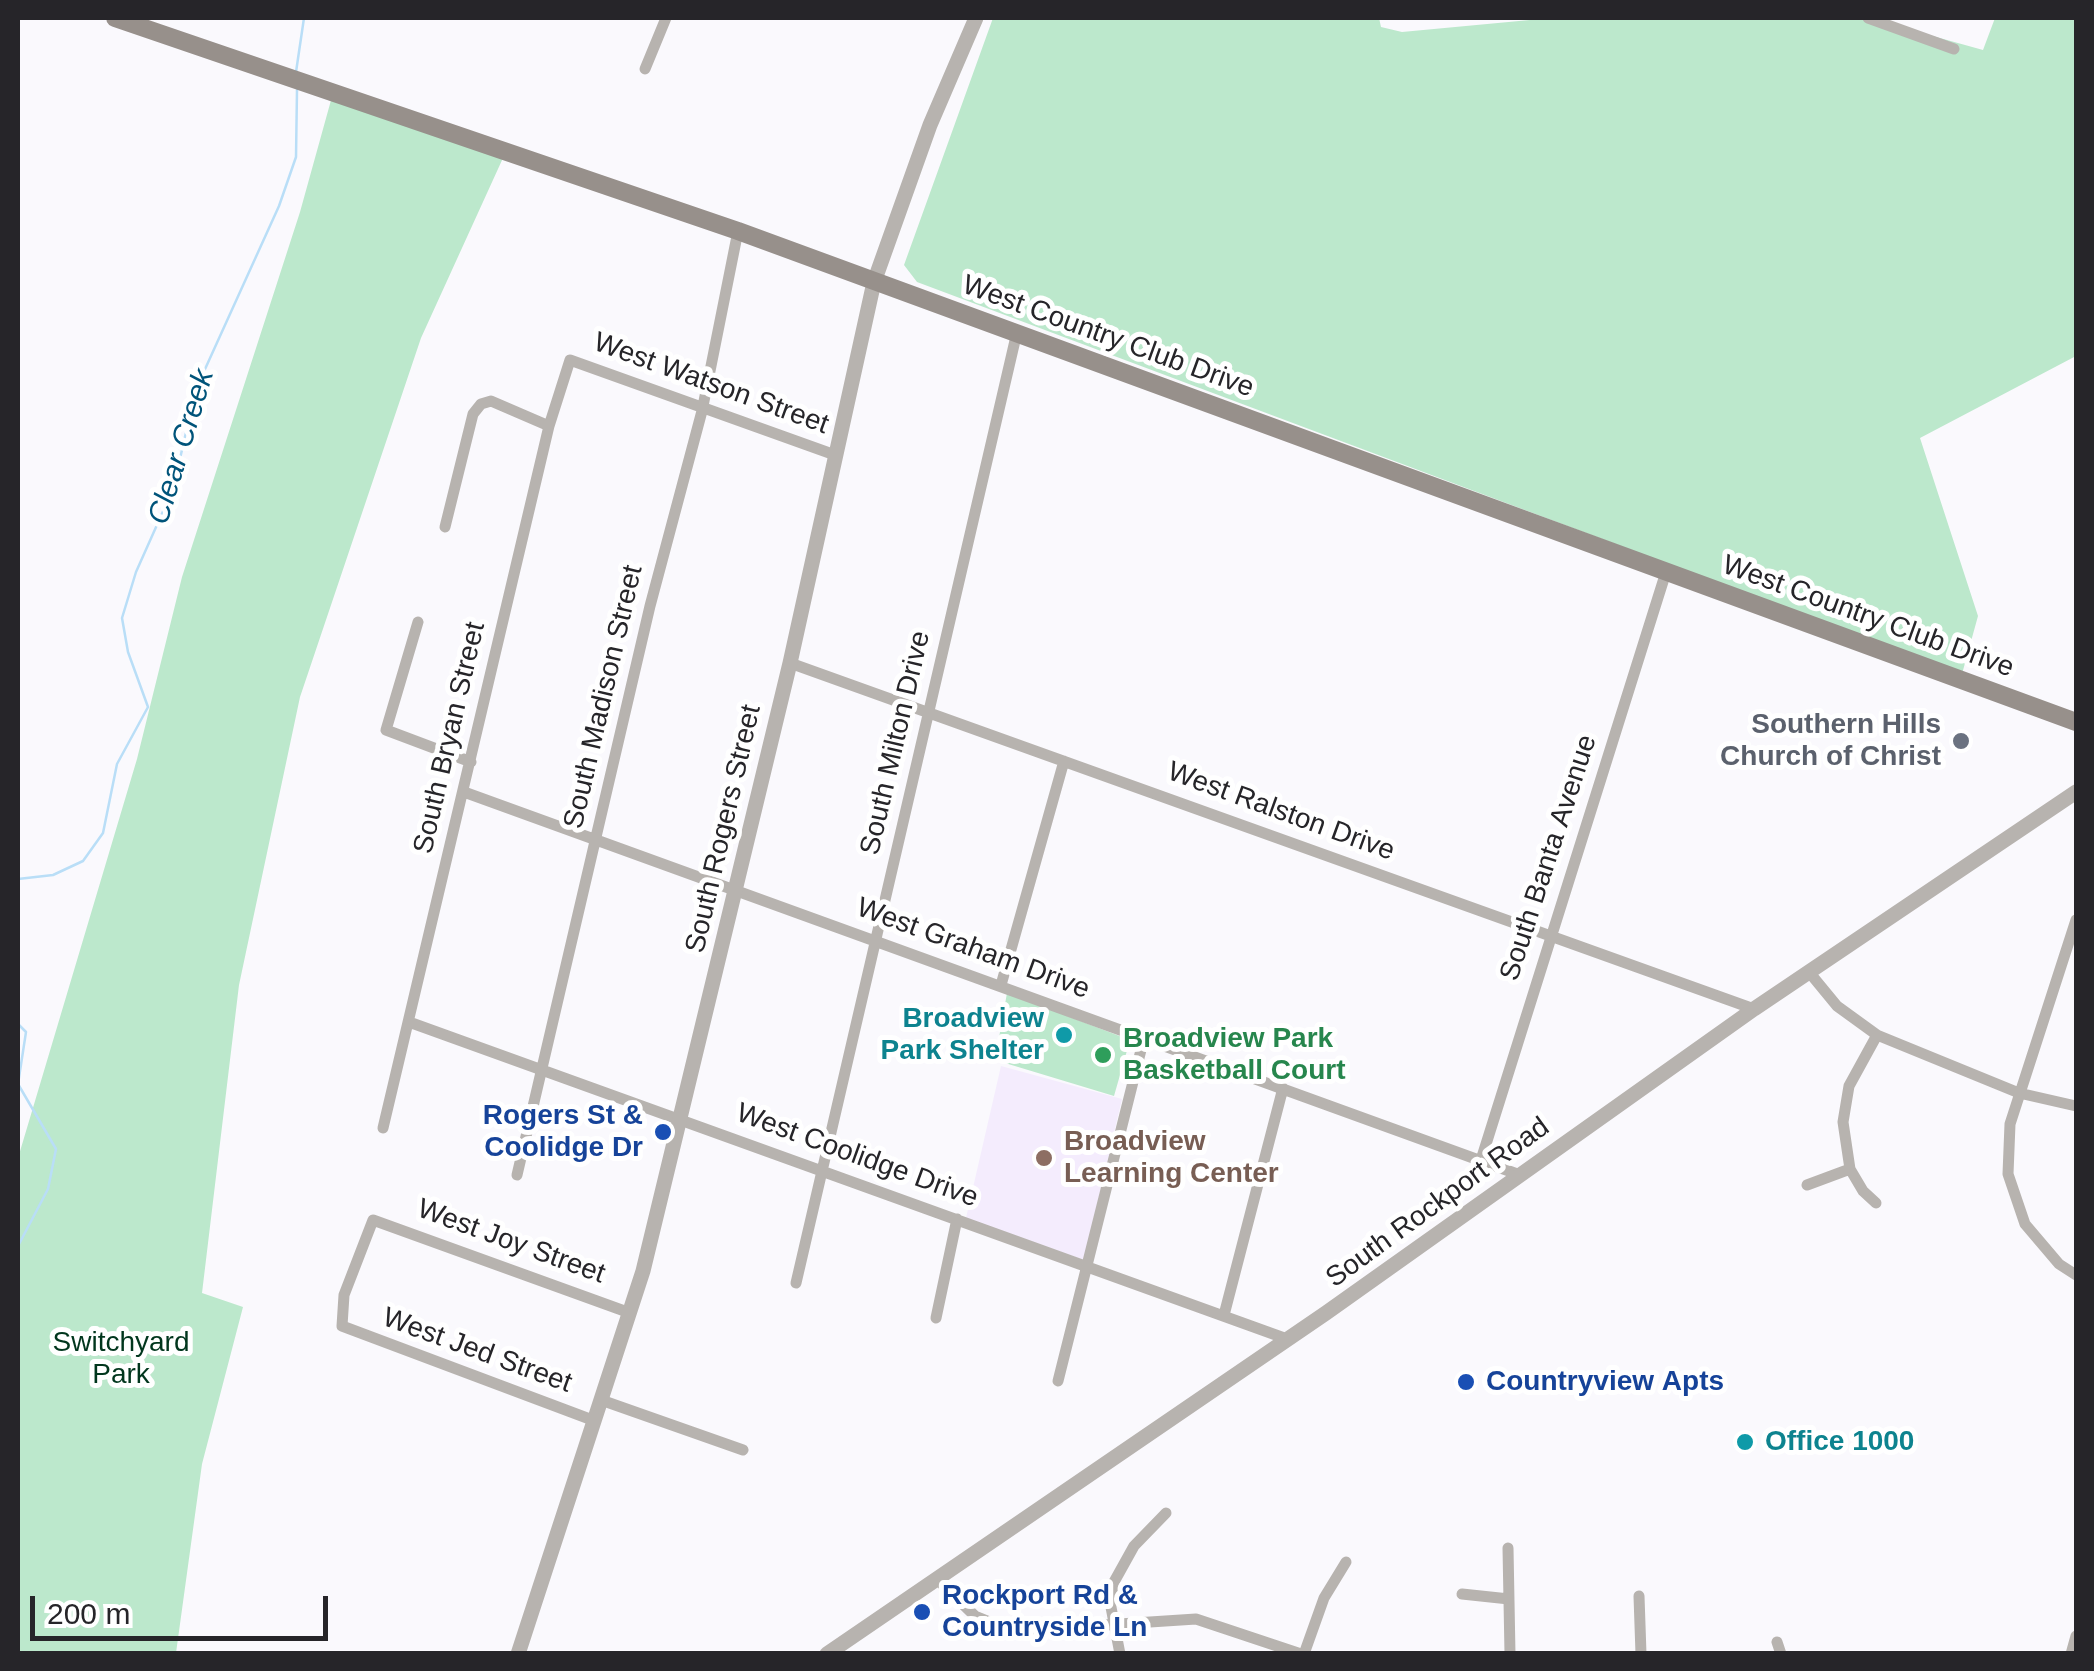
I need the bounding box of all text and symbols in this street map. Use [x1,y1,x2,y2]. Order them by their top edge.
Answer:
street label: West Country Club Drive [958,269,1258,405]
street label: West Watson Street [589,326,833,442]
water label: Clear Creek [141,365,223,529]
street label: West Country Club Drive [1718,549,2018,685]
street label: South Madison Street [557,562,651,832]
street label: South Bryan Street [407,619,493,857]
street label: South Milton Drive [854,628,938,858]
street label: South Rogers Street [679,702,769,956]
place label: Southern Hills Church of Christ [1720,708,1941,774]
marker: Southern Hills Church of Christ [1950,730,1972,752]
street label: South Banta Avenue [1493,731,1605,985]
street label: West Ralston Drive [1163,755,1399,869]
street label: West Graham Drive [852,891,1094,1007]
place label: Broadview Park Shelter [881,1002,1044,1068]
place label: Broadview Park Basketball Court [1123,1022,1345,1088]
marker: Broadview Park Shelter [1053,1024,1075,1046]
marker: Broadview Park Basketball Court [1092,1044,1114,1066]
street label: West Coolidge Drive [732,1097,982,1215]
place label: Rogers St & Coolidge Dr [483,1099,643,1165]
street label: South Rockport Road [1320,1111,1556,1295]
marker: Rogers St & Coolidge Dr [652,1121,674,1143]
place label: Broadview Learning Center [1064,1125,1279,1191]
marker: Broadview Learning Center [1033,1147,1055,1169]
street label: West Joy Street [413,1193,609,1291]
street label: West Jed Street [378,1301,576,1401]
park label: Switchyard Park [53,1326,189,1392]
place label: Countryview Apts [1486,1365,1724,1399]
marker: Countryview Apts [1455,1371,1477,1393]
place label: Office 1000 [1765,1425,1914,1459]
marker: Office 1000 [1734,1431,1756,1453]
scale bar [35,1576,332,1638]
place label: Rockport Rd & Countryside Ln [942,1579,1147,1645]
text: 200 m [47,1597,130,1630]
marker: Rockport Rd & Countryside Ln [911,1601,933,1623]

